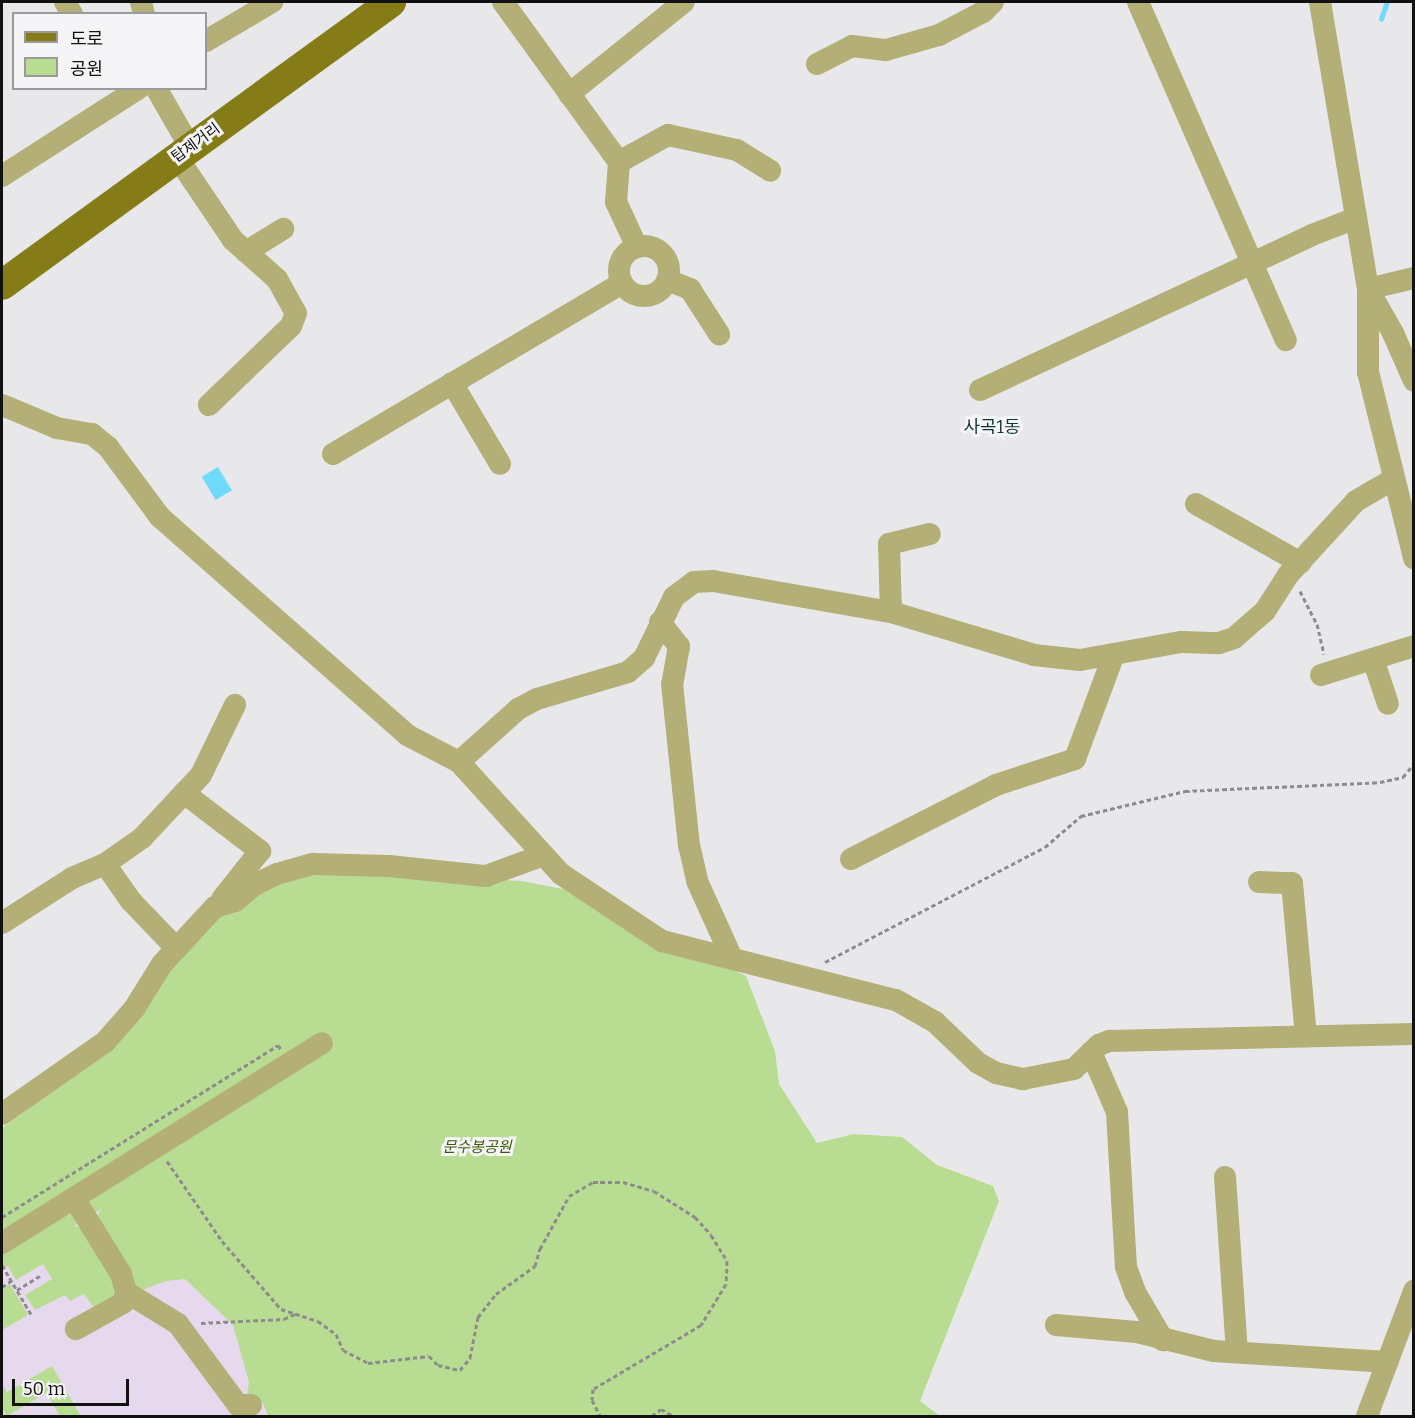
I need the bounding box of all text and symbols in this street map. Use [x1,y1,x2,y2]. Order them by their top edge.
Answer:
legend [12,12,207,90]
text: 도로 [70,28,103,50]
text: 공원 [70,58,103,80]
street label: 탑제거리 [168,119,224,167]
district label: 사곡1동 [964,416,1020,438]
park label: 문수봉공원 [443,1139,511,1157]
scale bar [15,1367,132,1405]
text: 50 m [23,1378,65,1400]

